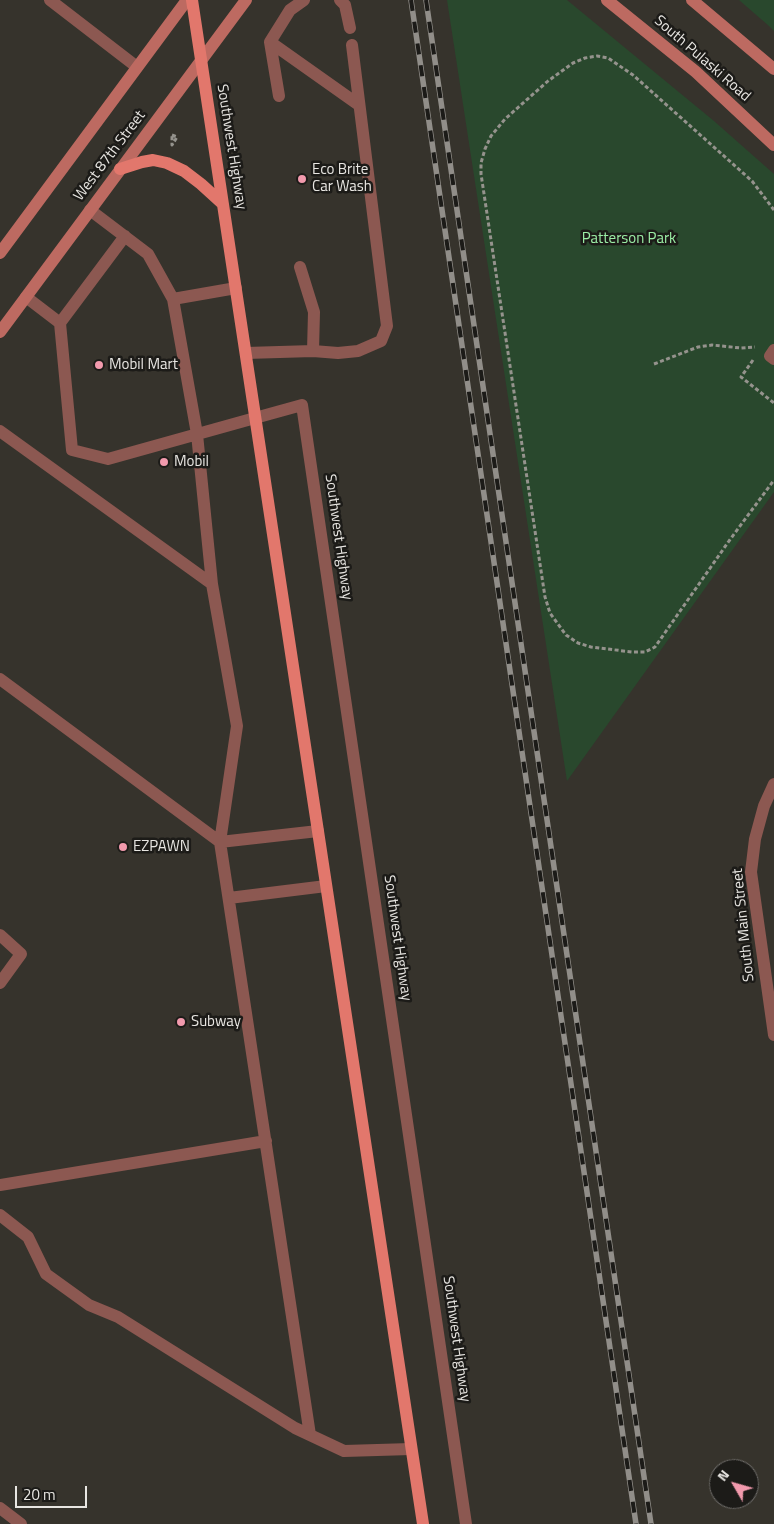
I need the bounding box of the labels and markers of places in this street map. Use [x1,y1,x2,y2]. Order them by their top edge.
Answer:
place label: Eco Brite Car Wash [312,161,372,196]
marker: Eco Brite Car Wash [296,173,308,185]
place label: Mobil Mart [109,356,178,374]
marker: Mobil Mart [93,359,105,371]
place label: Mobil [174,453,209,471]
marker: Mobil [158,456,170,468]
place label: EZPAWN [133,838,190,856]
marker: EZPAWN [117,841,129,853]
place label: Subway [191,1013,241,1031]
marker: Subway [175,1016,187,1028]

